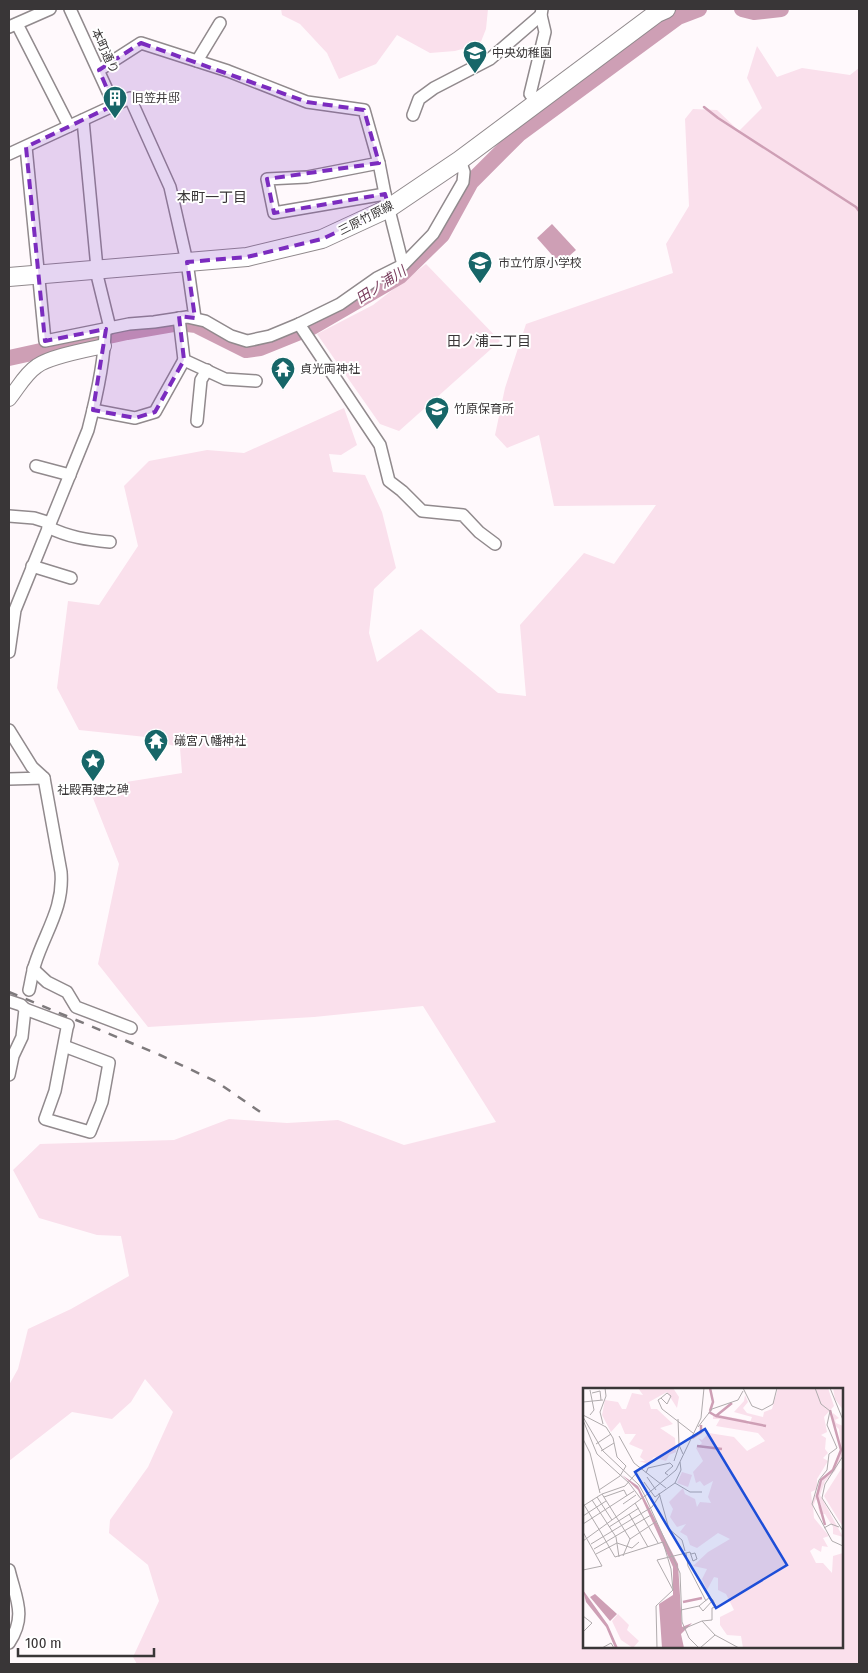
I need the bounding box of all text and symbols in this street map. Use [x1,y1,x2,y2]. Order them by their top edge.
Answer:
street label: 本町通り [89,26,121,76]
school or university icon: 中央幼稚園 [462,40,488,74]
place label: 中央幼稚園 [492,46,552,60]
building icon: 旧笠井邸 [102,85,128,119]
place label: 旧笠井邸 [132,91,180,105]
district label: 本町一丁目 [177,189,247,206]
street label: 三原竹原線 [336,198,396,238]
school or university icon: 市立竹原小学校 [467,250,493,284]
place label: 市立竹原小学校 [498,256,582,270]
water label: 田ノ浦川 [353,262,411,307]
district label: 田ノ浦二丁目 [447,333,531,350]
temple icon: 貞光両神社 [270,356,296,390]
place label: 貞光両神社 [300,362,360,376]
school or university icon: 竹原保育所 [424,396,450,430]
place label: 竹原保育所 [454,402,514,416]
temple icon: 礒宮八幡神社 [143,728,169,762]
place label: 礒宮八幡神社 [174,734,246,748]
place icon: 社殿再建之碑 [80,748,106,782]
place label: 社殿再建之碑 [57,783,129,797]
inset map [583,1388,843,1648]
scale bar [18,1626,154,1658]
text: 100 m [25,1634,62,1652]

